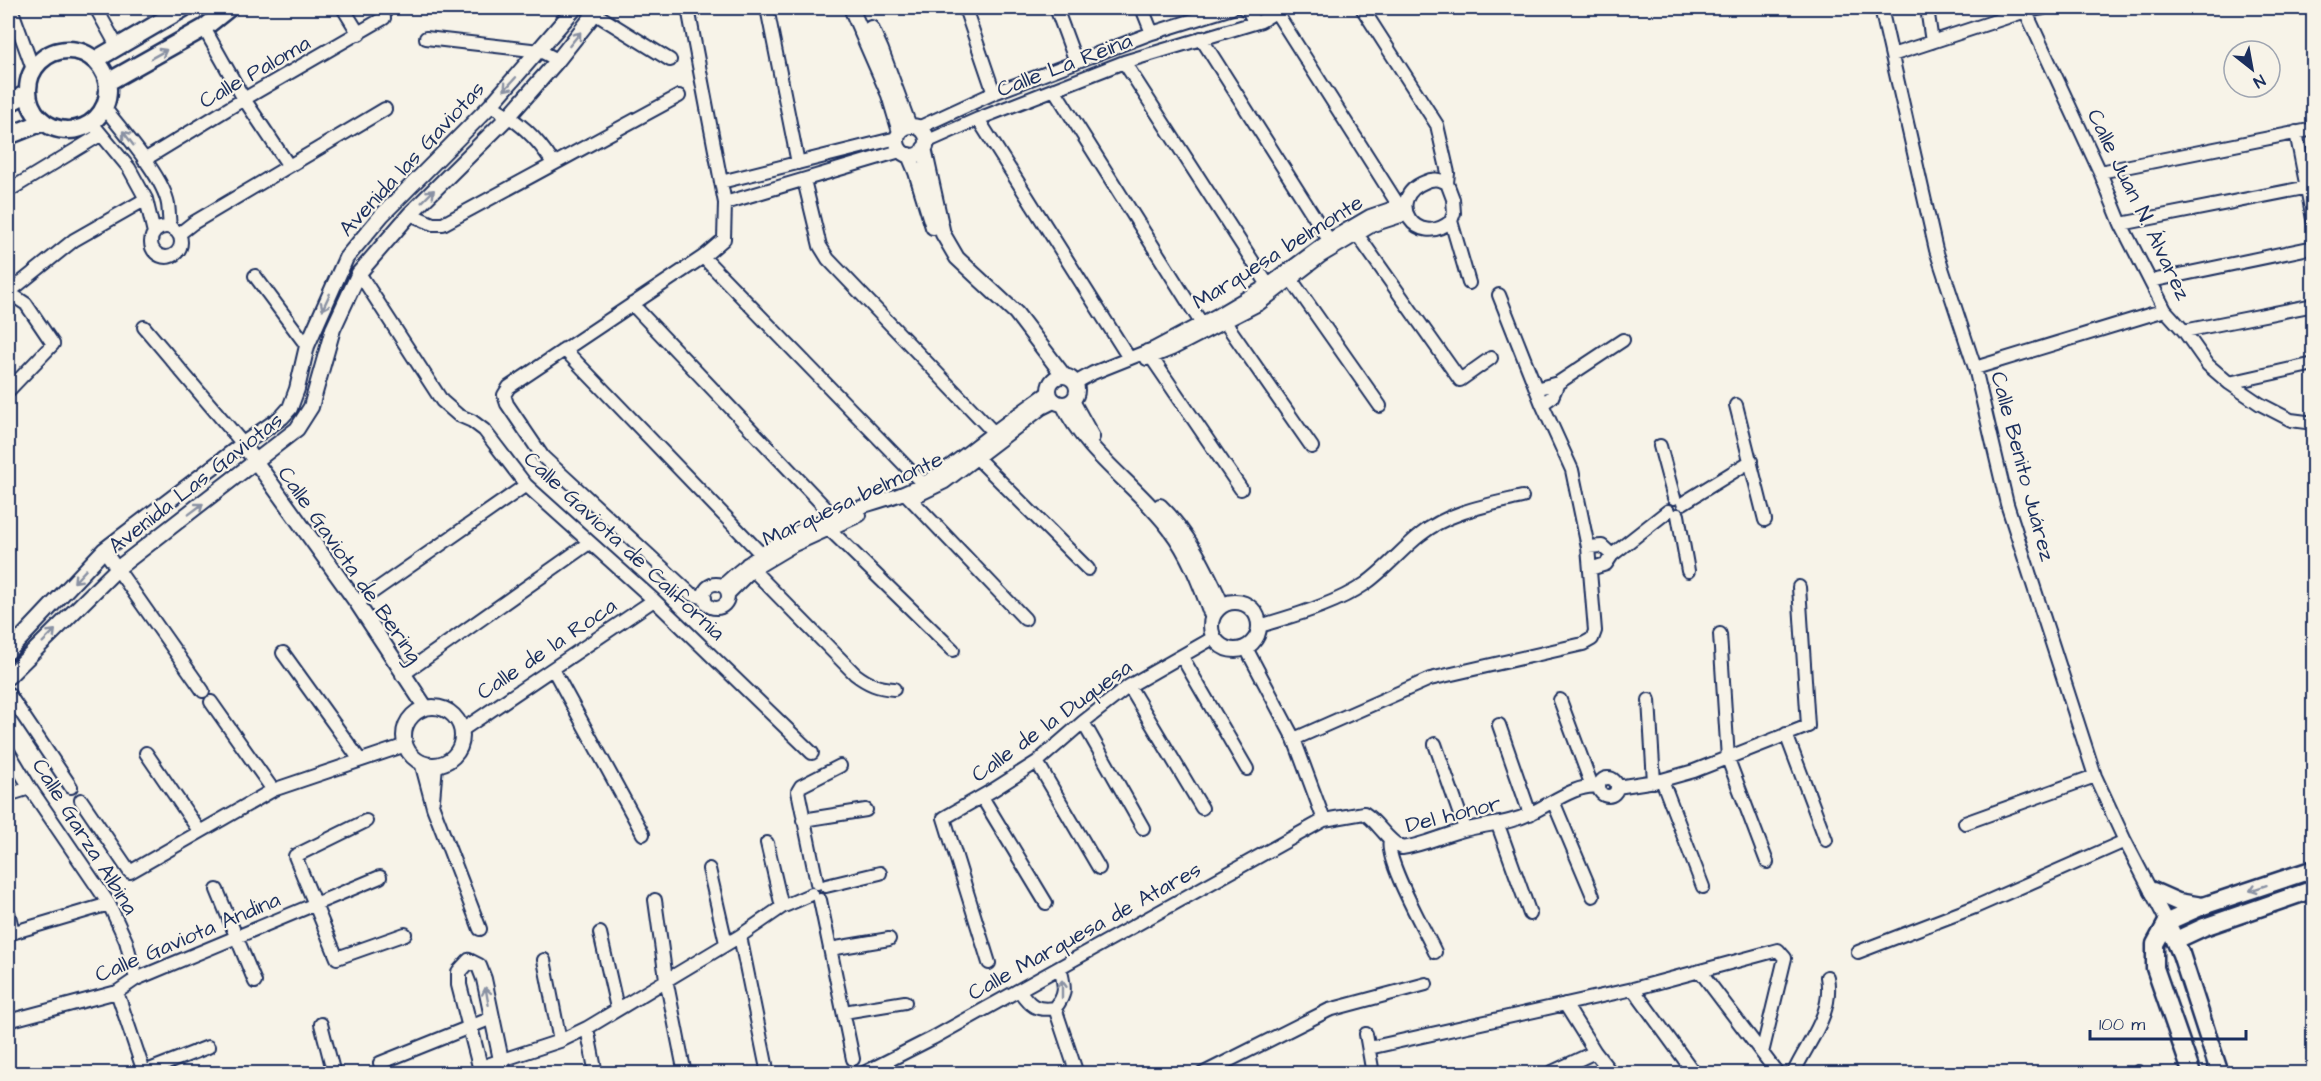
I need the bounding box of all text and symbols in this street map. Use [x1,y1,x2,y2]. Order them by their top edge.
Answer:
street label: Calle La Reina [992,25,1137,105]
street label: Calle Paloma [193,28,316,117]
one-way arrow [568,32,582,47]
north arrow [2222,39,2282,99]
one-way arrow [149,48,167,59]
text: N [2249,69,2269,93]
street label: Avenida las Gaviotas [332,75,492,244]
one-way arrow [503,76,517,91]
street label: Calle Juan N. Álvarez [2079,104,2198,305]
one-way arrow [121,131,134,147]
street label: Marquesa belmonte [1186,187,1369,317]
one-way arrow [420,189,435,204]
one-way arrow [319,293,331,311]
street label: Calle Benito Juárez [1982,368,2063,565]
street label: Avenida Las Gaviotas [102,405,290,561]
street label: Calle Gaviota de California [516,444,732,648]
street label: Marquesa belmonte [757,444,948,555]
street label: Calle Gaviota de Bering [269,460,430,670]
one-way arrow [188,502,204,515]
one-way arrow [73,568,87,583]
street label: Calle de la Roca [471,591,623,708]
one-way arrow [42,629,57,644]
street label: Calle de la Duquesa [965,652,1139,790]
street label: Calle Garza Albina [24,753,145,921]
street label: Del honor [1402,788,1504,841]
street label: Calle Marquesa de Atares [962,854,1207,1009]
one-way arrow [2249,883,2268,894]
street label: Calle Gaviota Andina [90,884,285,990]
one-way arrow [1057,980,1068,999]
one-way arrow [482,986,493,1006]
scale bar [2090,1003,2246,1041]
text: 100 m [2099,1012,2145,1037]

